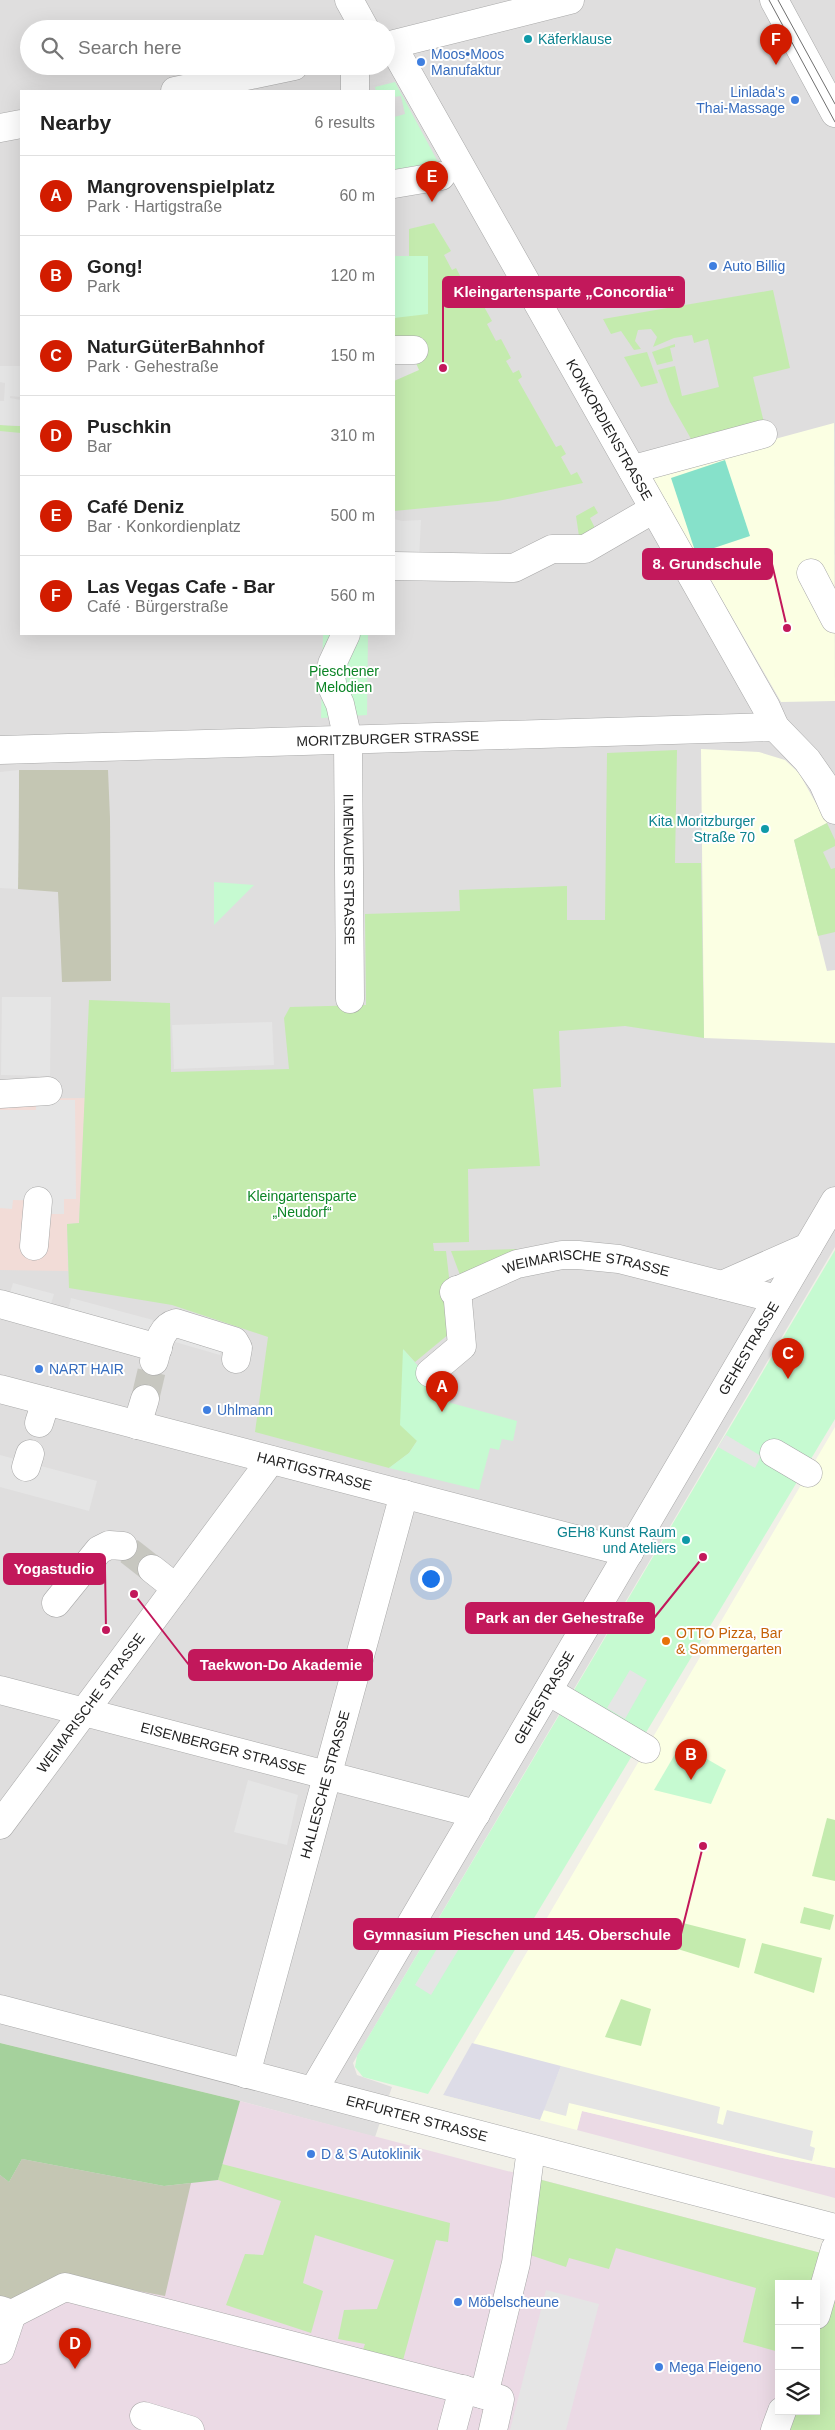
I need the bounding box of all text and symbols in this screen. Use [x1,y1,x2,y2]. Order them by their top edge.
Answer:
search box [20,20,395,75]
pin: F [760,24,792,65]
place label: Käferklause [538,31,612,47]
marker: Käferklause [522,33,534,45]
icon: search [38,34,66,62]
text: Search here [78,37,182,58]
place label: Moos•Moos Manufaktur [431,46,504,78]
marker: Moos•Moos Manufaktur [415,56,427,68]
place label: Linlada's Thai-Massage [696,84,785,116]
marker: Linlada's Thai-Massage [789,94,801,106]
text: Nearby [40,111,111,134]
text: 6 results [315,114,375,131]
pin: E [416,161,448,202]
text: Mangrovenspielplatz [87,176,275,197]
text: A [50,187,62,204]
text: 60 m [339,187,375,204]
text: Park · Hartigstraße [87,198,222,215]
text: Gong! [87,256,143,277]
place label: Auto Billig [723,258,785,274]
marker: Auto Billig [707,260,719,272]
text: B [50,267,62,284]
text: 120 m [331,267,375,284]
callout: Kleingartensparte „Concordia“ [443,277,684,307]
text: Park [87,278,120,295]
text: Kleingartensparte „Concordia“ [454,283,674,300]
text: NaturGüterBahnhof [87,336,264,357]
text: C [50,347,62,364]
text: 150 m [331,347,375,364]
street label: KONKORDIENSTRASSE [563,356,656,503]
text: Park · Gehestraße [87,358,219,375]
text: Puschkin [87,416,171,437]
text: D [50,427,62,444]
text: 310 m [331,427,375,444]
text: Bar [87,438,112,455]
text: Café Deniz [87,496,184,517]
text: E [51,507,61,524]
text: 500 m [331,507,375,524]
text: Bar · Konkordienplatz [87,518,241,535]
callout: 8. Grundschule [643,549,772,579]
text: 8. Grundschule [652,555,762,572]
text: Las Vegas Cafe - Bar [87,576,275,597]
text: F [51,587,61,604]
text: 560 m [331,587,375,604]
text: Café · Bürgerstraße [87,598,228,615]
park label: Pieschener Melodien [309,663,379,695]
street label: MORITZBURGER STRASSE [296,728,480,749]
street label: ILMENAUER STRASSE [340,794,358,945]
place label: Kita Moritzburger Straße 70 [648,813,755,845]
marker: Kita Moritzburger Straße 70 [759,823,771,835]
park label: Kleingartensparte „Neudorf“ [247,1188,357,1220]
text: WEIMARISCHE STRASSE [500,1247,671,1279]
street label: WEIMARISCHE STRASSE [501,1265,671,1281]
street label: GEHESTRASSE [715,1299,782,1398]
pin: C [772,1338,804,1379]
place label: NART HAIR [49,1361,124,1377]
marker: NART HAIR [33,1363,45,1375]
pin: A [426,1371,458,1412]
place label: Uhlmann [217,1402,273,1418]
marker: Uhlmann [201,1404,213,1416]
street label: HARTIGSTRASSE [255,1448,374,1494]
place label: GEH8 Kunst Raum und Ateliers [557,1524,676,1556]
marker: GEH8 Kunst Raum und Ateliers [680,1534,692,1546]
callout: Yogastudio [4,1554,105,1584]
text: Yogastudio [14,1560,94,1577]
your location [418,1566,444,1592]
callout: Park an der Gehestraße [466,1603,654,1633]
text: Park an der Gehestraße [476,1609,644,1626]
place label: OTTO Pizza, Bar & Sommergarten [676,1625,783,1657]
street label: WEIMARISCHE STRASSE [34,1630,148,1776]
marker: OTTO Pizza, Bar & Sommergarten [660,1635,672,1647]
street label: GEHESTRASSE [510,1648,577,1747]
callout: Taekwon-Do Akademie [189,1650,372,1680]
text: Taekwon-Do Akademie [200,1656,362,1673]
street label: HALLESCHE STRASSE [297,1709,353,1860]
street label: EISENBERGER STRASSE [139,1719,308,1777]
pin: B [675,1739,707,1780]
callout: Gymnasium Pieschen und 145. Oberschule [354,1919,681,1949]
text: Gymnasium Pieschen und 145. Oberschule [363,1926,671,1943]
street label: ERFURTER STRASSE [345,2092,489,2145]
place label: D & S Autoklinik [321,2146,422,2162]
marker: D & S Autoklinik [305,2148,317,2160]
map controls [775,2280,820,2415]
button: + [775,2280,820,2325]
place label: Möbelscheune [468,2294,559,2310]
marker: Möbelscheune [452,2296,464,2308]
button: − [775,2325,820,2370]
pin: D [59,2328,91,2369]
place label: Mega Fleigeno [669,2359,762,2375]
marker: Mega Fleigeno [653,2361,665,2373]
button: layers [775,2370,820,2415]

